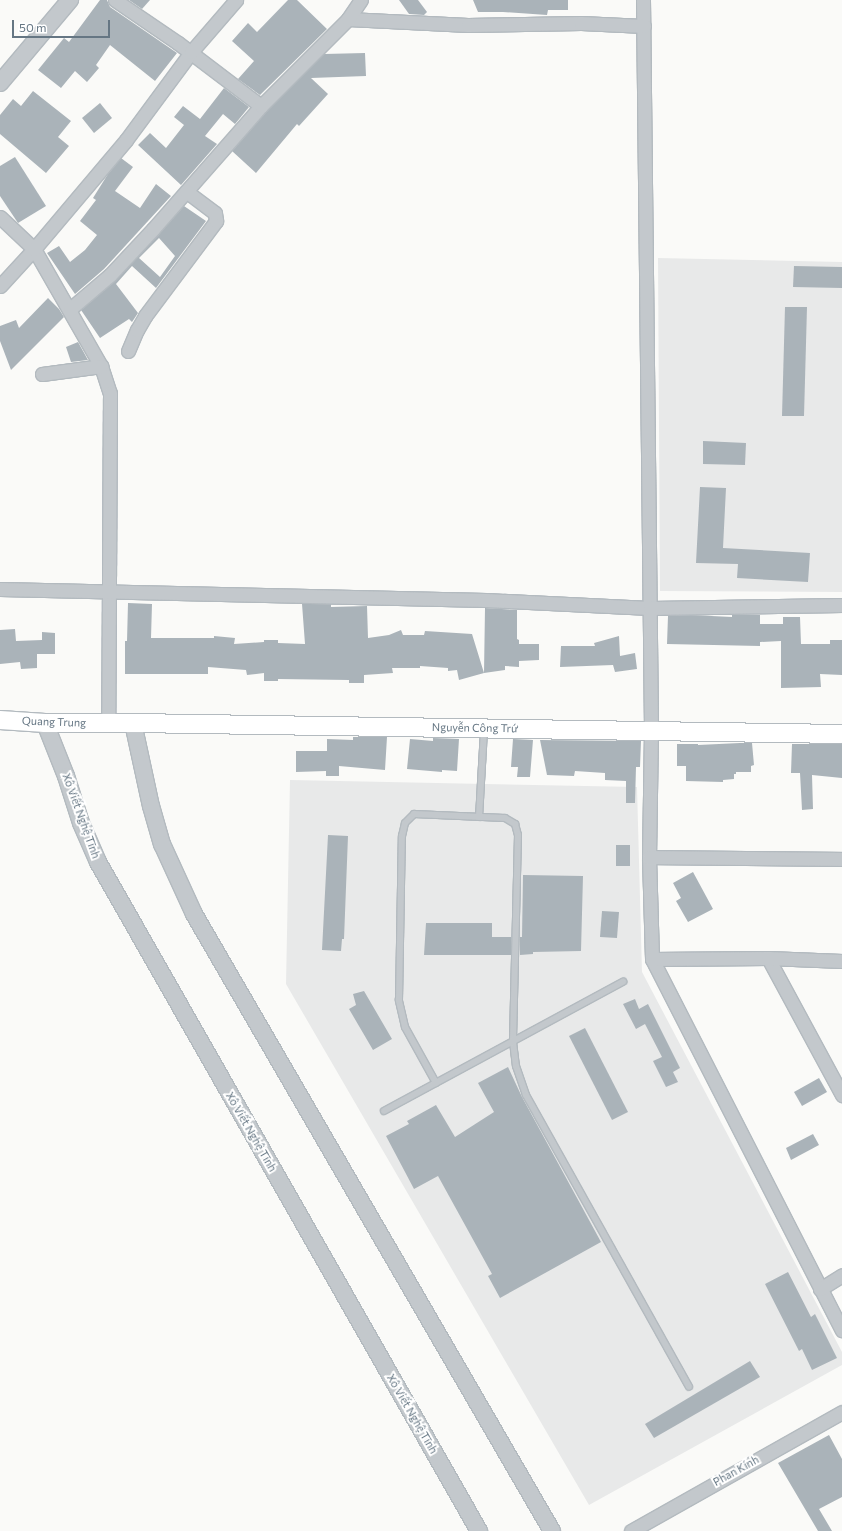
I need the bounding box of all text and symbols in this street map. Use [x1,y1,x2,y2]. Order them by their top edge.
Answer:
scale bar [14,12,112,38]
text: 50 m [19,20,47,34]
street label: Quang Trung [22,714,86,730]
street label: Nguyễn Công Trứ [432,721,518,735]
street label: Xô Viết Nghệ Tĩnh [59,772,103,860]
street label: Xô Viết Nghệ Tĩnh [223,1090,279,1174]
street label: Xô Viết Nghệ Tĩnh [384,1372,440,1456]
street label: Phan Kính [711,1453,761,1489]

